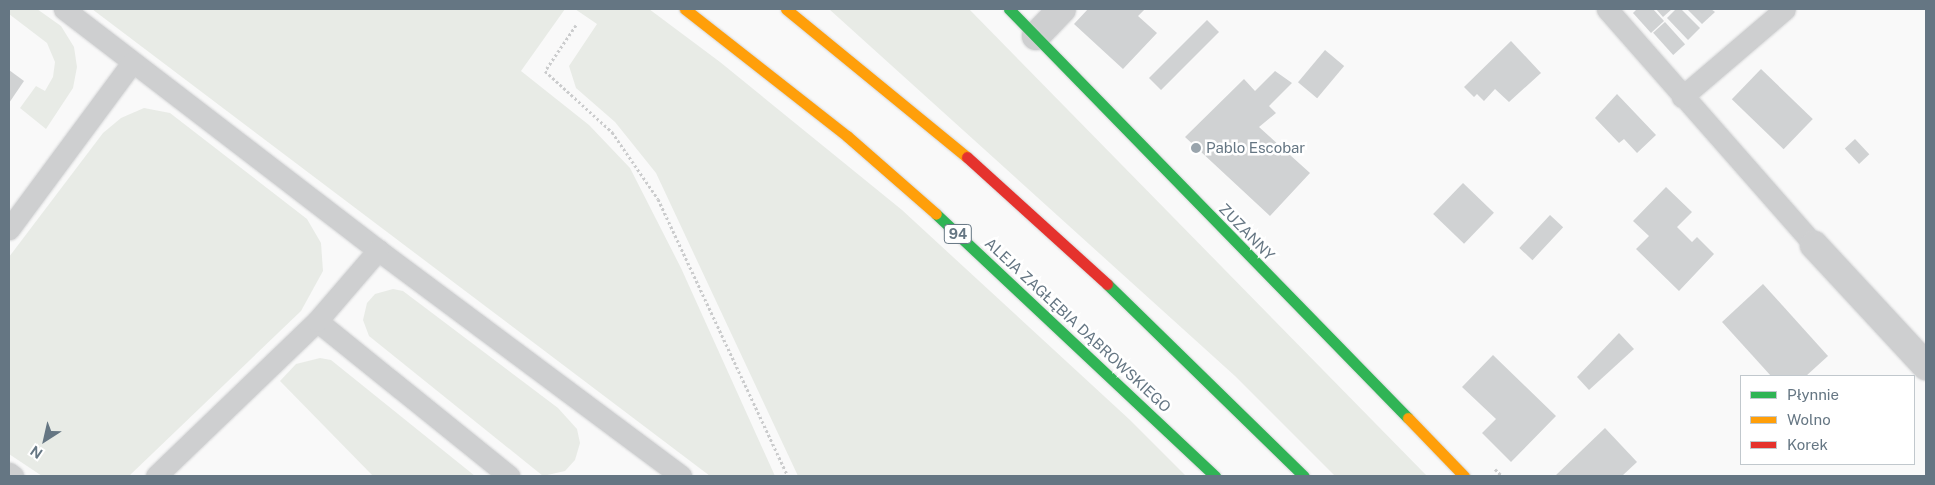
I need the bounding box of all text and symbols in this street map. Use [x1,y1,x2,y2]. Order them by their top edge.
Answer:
place label: Pablo Escobar [1206,139,1305,157]
marker: Pablo Escobar [1190,142,1202,154]
street label: ZUZANNY [1215,200,1279,264]
road number: 94 [943,222,973,245]
street label: ALEJA ZAGŁĘBIA DĄBROWSKIEGO [981,234,1175,416]
legend [1740,375,1915,465]
text: Płynnie [1787,386,1839,403]
text: Wolno [1787,411,1831,428]
north arrow [20,415,70,465]
text: Korek [1787,436,1828,453]
text: N [27,443,45,462]

